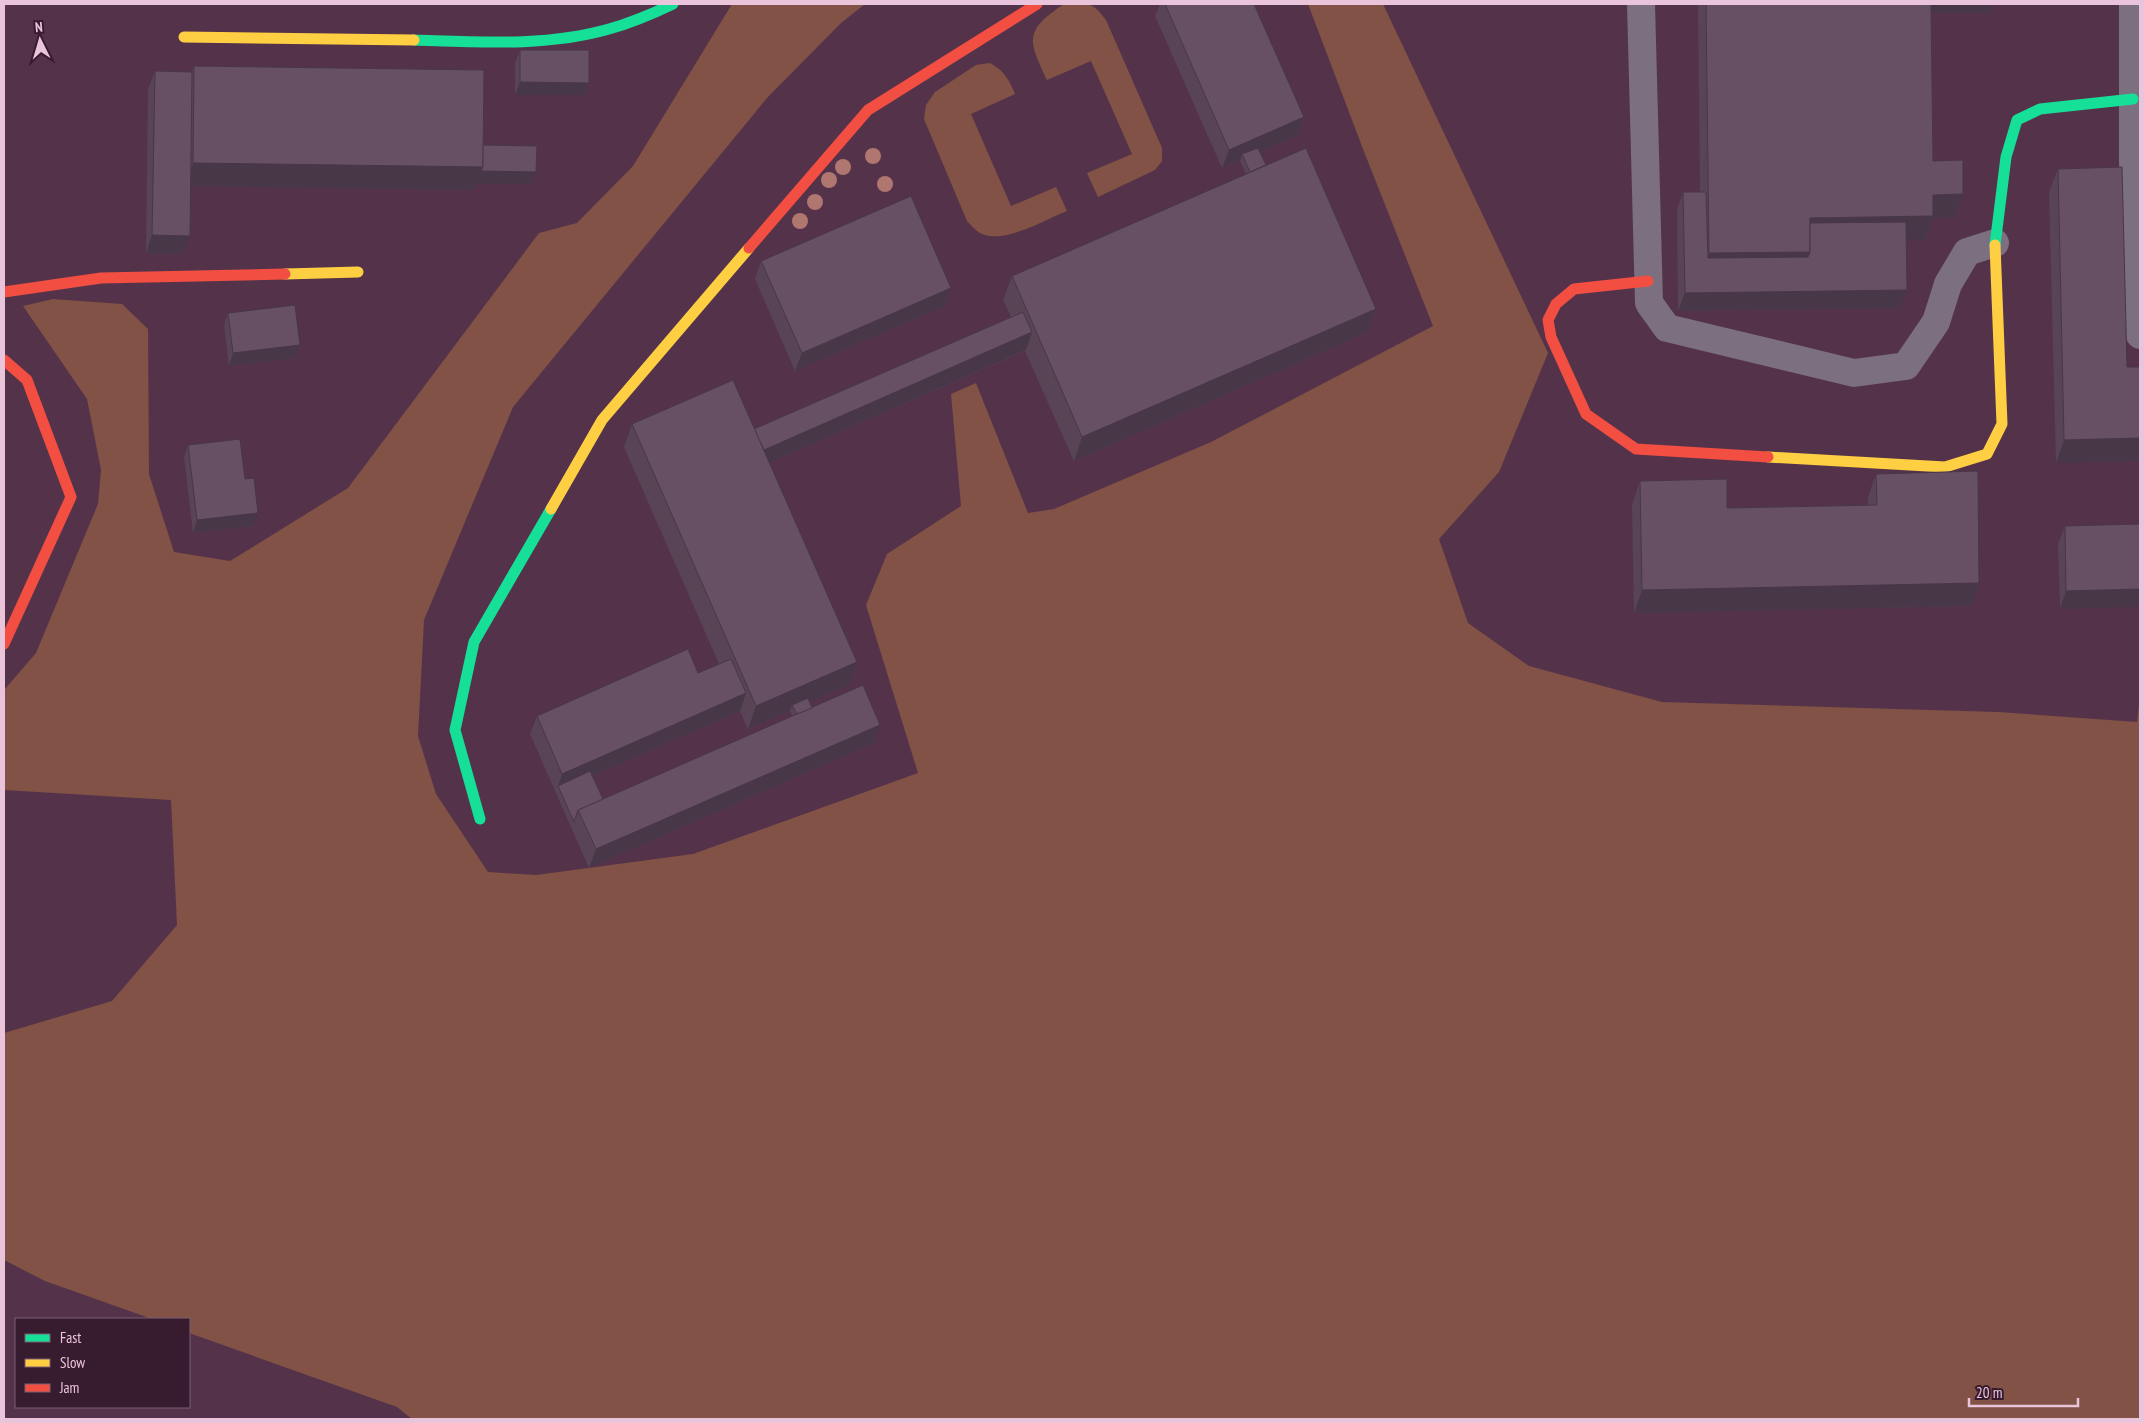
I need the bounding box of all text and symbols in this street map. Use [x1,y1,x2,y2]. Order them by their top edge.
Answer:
north arrow [15,15,65,65]
text: N [34,18,43,36]
legend [15,1318,190,1408]
text: Fast [60,1328,81,1347]
text: Slow [60,1353,85,1372]
scale bar [1969,1376,2078,1408]
text: Jam [59,1378,79,1397]
text: 20 m [1976,1383,2002,1402]

